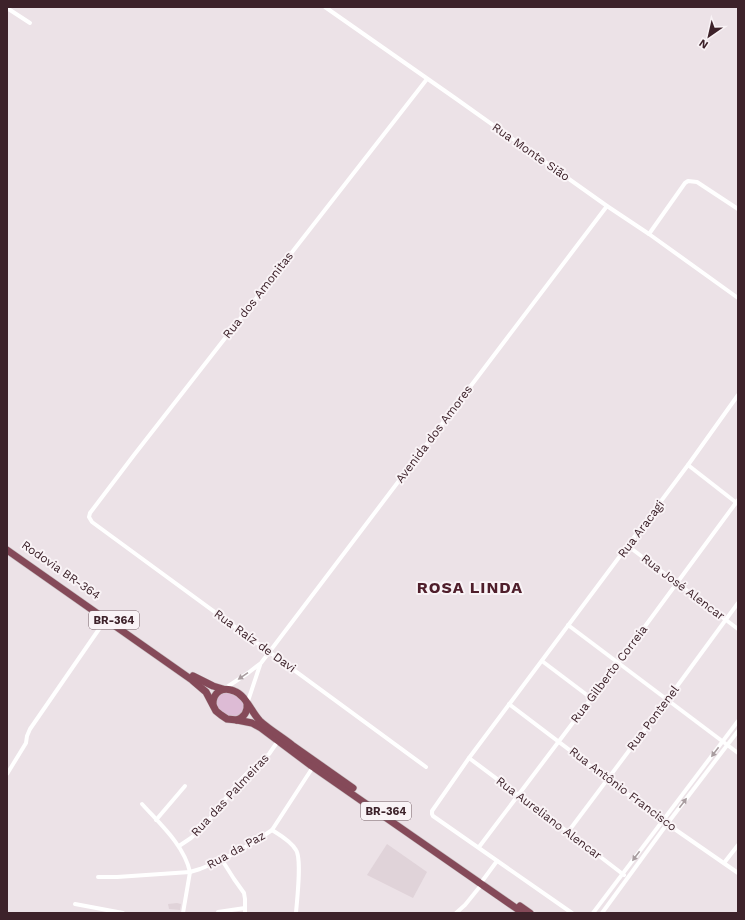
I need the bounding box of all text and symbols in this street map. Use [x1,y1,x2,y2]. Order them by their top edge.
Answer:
north arrow [689,16,729,56]
text: N [697,36,711,52]
street label: Rua Monte Sião [490,120,572,184]
street label: Rua dos Amonitas [220,249,296,341]
street label: Avenida dos Amores [393,382,475,486]
street label: Rua Aracagi [615,498,667,560]
street label: Rodovia BR-364 [19,538,103,602]
street label: Rua José Alencar [639,551,727,623]
district label: ROSA LINDA [417,578,523,597]
street label: Rua Raíz de Davi [211,607,299,675]
road number: BR-364 [89,611,139,629]
street label: Rua Gilberto Correia [568,622,650,726]
one-way arrow [237,673,249,680]
street label: Rua Pontenel [624,683,682,753]
street label: Rua Antônio Francisco [567,744,679,834]
one-way arrow [710,747,719,758]
street label: Rua das Palmeiras [188,751,272,839]
street label: Rua Aureliano Alencar [493,774,605,862]
one-way arrow [679,797,688,808]
road number: BR-364 [361,802,411,820]
street label: Rua da Paz [204,828,268,872]
one-way arrow [632,851,640,861]

